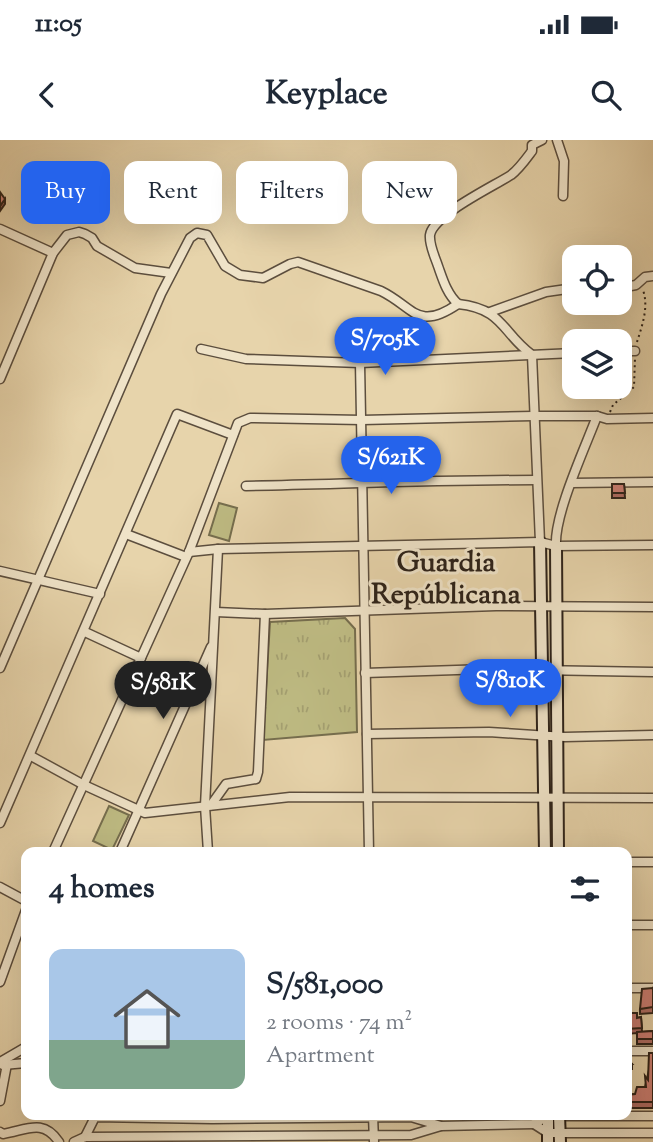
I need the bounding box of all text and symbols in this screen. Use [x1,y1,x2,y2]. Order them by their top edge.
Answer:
text: 11:05 [35,6,82,43]
text: Keyplace [265,72,388,118]
icon: back [28,76,66,114]
icon: search [587,76,625,114]
chip: Buy [21,161,110,224]
chip: Rent [124,161,222,224]
chip: Filters [236,161,348,224]
chip: New [362,161,457,224]
map controls [562,245,632,399]
button: locate [562,245,632,315]
pin: S/705K [328,317,442,377]
text: S/705K [350,323,420,356]
button: layers [562,329,632,399]
pin: S/621K [334,436,448,496]
text: S/621K [357,442,425,475]
district label: Guardia Repúblicana [371,544,521,616]
pin: S/810K [453,660,567,719]
pin: S/581K [106,662,220,721]
text: S/810K [475,665,545,698]
text: S/581K [130,667,196,700]
text: 4 homes [49,868,155,911]
icon: filters [566,870,604,908]
text: S/581,000 [266,964,383,1007]
icon: home [105,977,189,1061]
text: 2 rooms · 74 m² [266,1007,412,1040]
text: Apartment [266,1040,375,1073]

